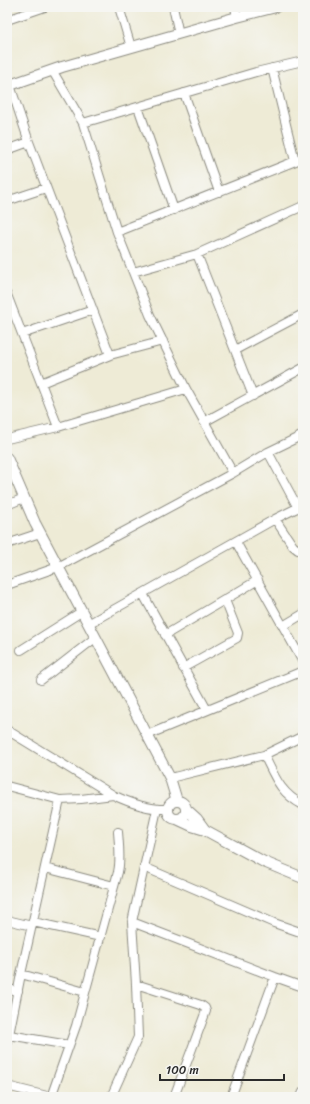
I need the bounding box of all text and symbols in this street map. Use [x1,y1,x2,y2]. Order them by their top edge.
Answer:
scale bar [160,1056,284,1082]
text: 100 m [166,1059,199,1081]

